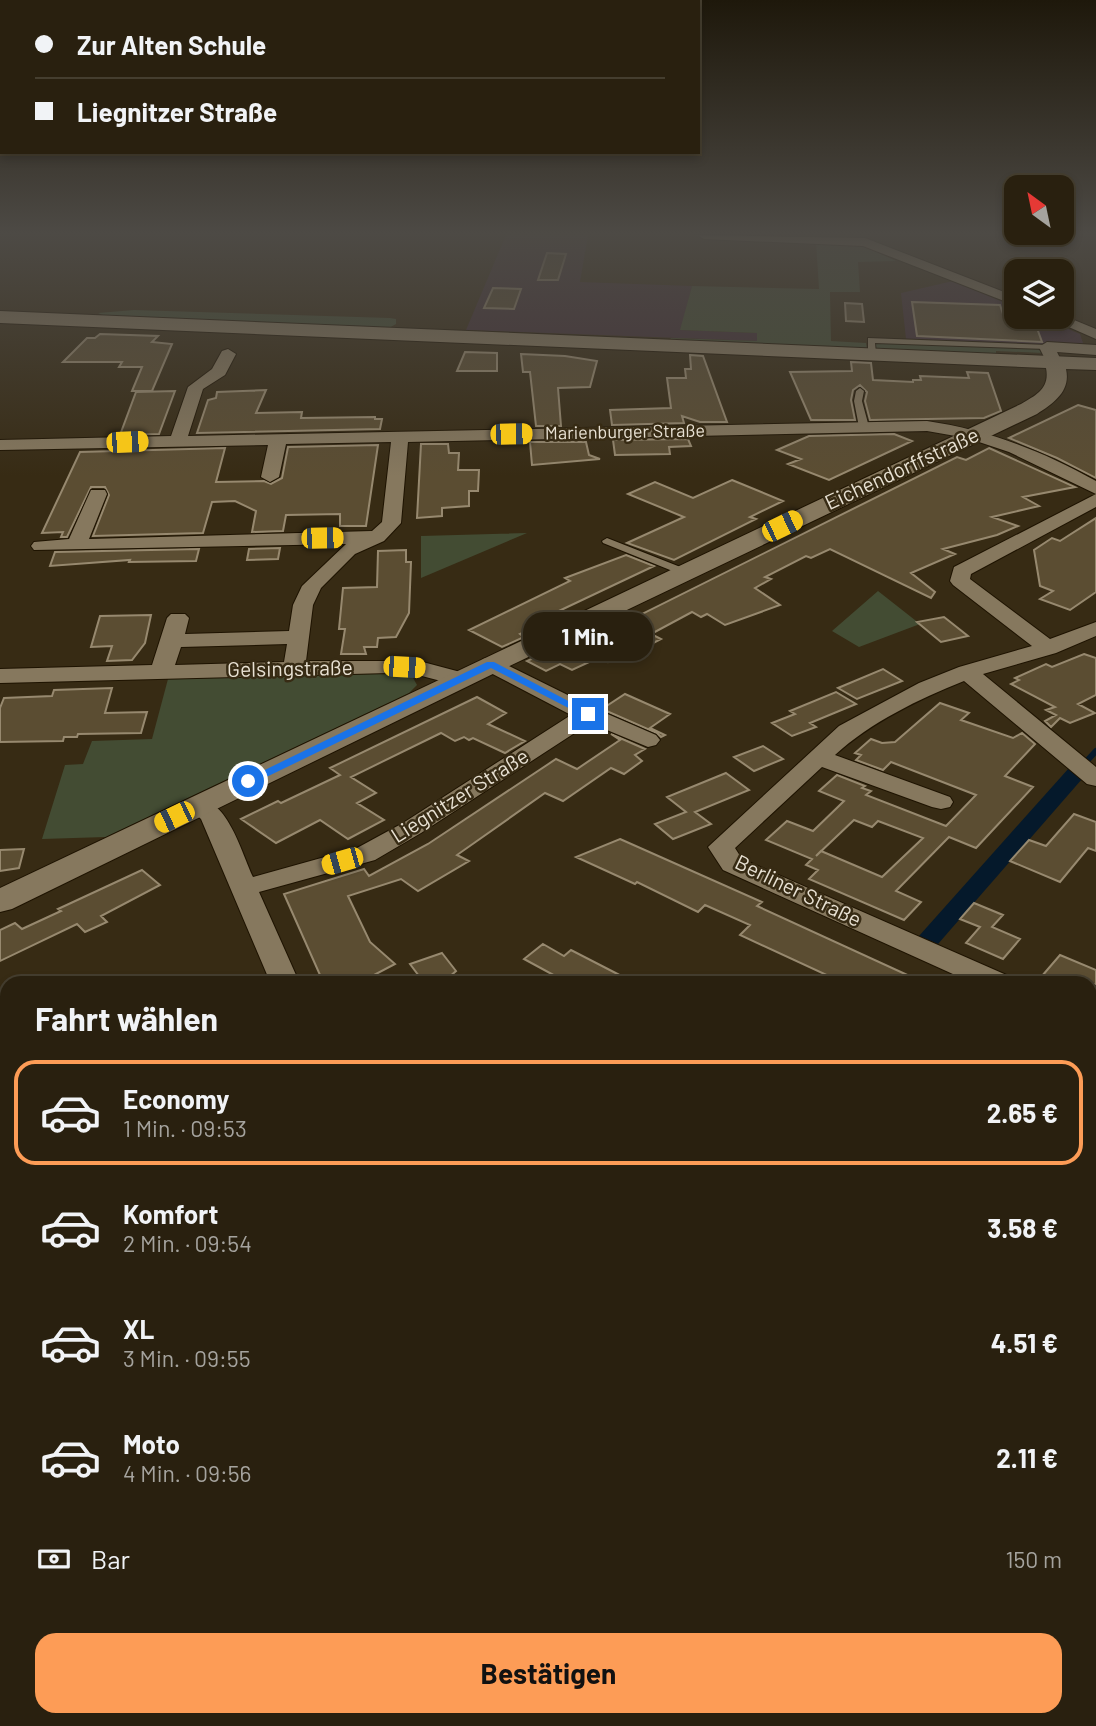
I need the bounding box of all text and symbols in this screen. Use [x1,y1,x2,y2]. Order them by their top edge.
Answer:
text: Zur Alten Schule [77,29,266,60]
text: Liegnitzer Straße [77,96,277,127]
north arrow [1004,175,1074,245]
map controls [1004,175,1074,329]
button: layers [1004,259,1074,329]
street label: Marienburger Straße [545,419,705,443]
street label: Eichendorffstraße [820,421,982,514]
car [490,423,533,445]
car [106,431,149,453]
car [759,507,806,545]
car [301,527,344,549]
callout: 1 Min. [523,612,653,662]
text: 1 Min. [561,622,615,650]
street label: Gelsingstraße [227,654,353,681]
car [383,655,426,679]
route end [572,698,604,730]
street label: Liegnitzer Straße [386,742,533,847]
route start [232,765,264,797]
car [151,798,198,836]
car [319,845,366,877]
street label: Berliner Straße [731,848,866,931]
text: Fahrt wählen [35,999,218,1037]
icon: car [39,1081,102,1144]
text: Economy [123,1083,229,1114]
text: 2.65 € [987,1097,1058,1128]
text: 1 Min. · 09:53 [123,1114,247,1142]
icon: car [39,1196,102,1259]
text: Komfort [123,1198,218,1229]
text: 3.58 € [987,1212,1058,1243]
text: 2 Min. · 09:54 [123,1229,252,1257]
icon: car [39,1311,102,1374]
text: XL [123,1313,154,1344]
text: 4.51 € [991,1327,1058,1358]
text: 3 Min. · 09:55 [123,1344,251,1372]
icon: car [39,1426,102,1489]
text: Moto [123,1428,180,1459]
text: 2.11 € [996,1442,1058,1473]
text: 4 Min. · 09:56 [123,1459,251,1487]
icon: cash [35,1540,73,1578]
text: Bar [91,1543,130,1574]
text: 150 m [1006,1545,1062,1573]
button: Bestätigen [35,1633,1062,1713]

